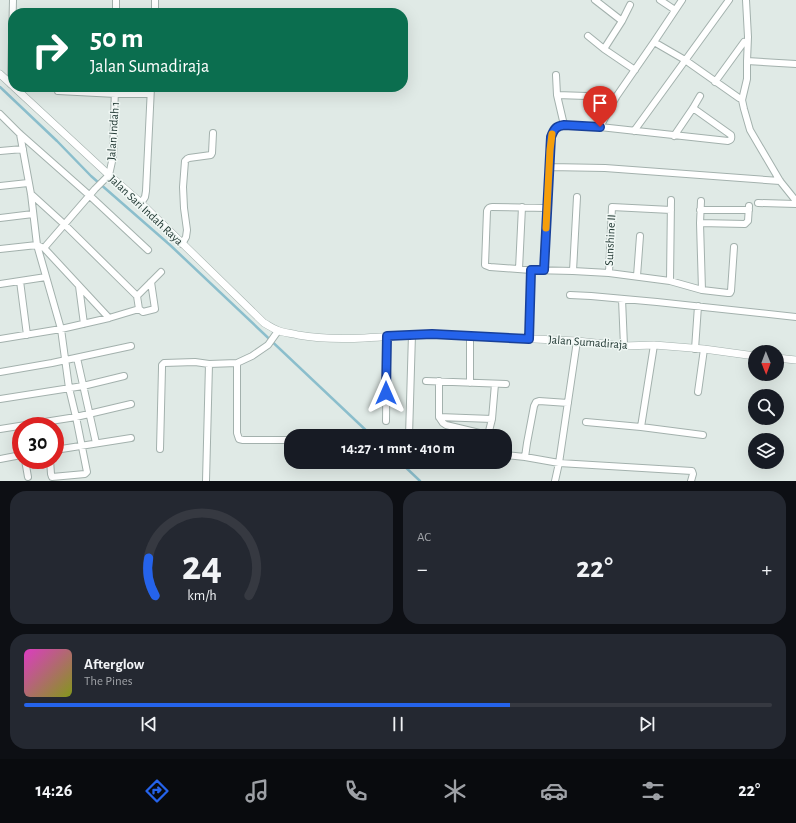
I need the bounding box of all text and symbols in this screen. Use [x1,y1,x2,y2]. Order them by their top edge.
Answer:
icon: right [24,24,76,76]
text: 50 m [90,25,144,53]
text: Jalan Sumadiraja [90,58,209,76]
pin [583,86,617,127]
icon: arrive [589,92,611,114]
street label: Jalan Indah 1 [105,101,121,161]
street label: Jalan Sari Indah Raya [106,173,186,248]
street label: Sunshine II [603,214,617,266]
street label: Jalan Sumadiraja [548,333,629,352]
north arrow [748,345,784,381]
map controls [748,345,784,469]
position arrow [365,372,407,414]
button: search [748,389,784,425]
speed limit sign: 30 [12,417,64,469]
button: layers [748,433,784,469]
text: 14:27 · 1 mnt · 410 m [341,441,455,456]
text: AC [417,531,431,544]
text: 24 [181,545,222,586]
text: 22° [576,553,613,583]
text: − [417,558,428,580]
text: + [761,558,772,580]
text: km/h [187,588,216,602]
text: Afterglow [84,657,144,672]
text: The Pines [84,675,133,688]
icon: previous [138,713,160,735]
icon: pause [387,713,409,735]
icon: next [636,713,658,735]
icon: directions [143,777,171,805]
icon: music [243,777,271,805]
icon: phone [342,777,370,805]
icon: climate [441,777,469,805]
icon: car [540,777,568,805]
icon: filters [639,777,667,805]
text: 14:26 [36,782,72,800]
text: 22° [738,782,760,800]

